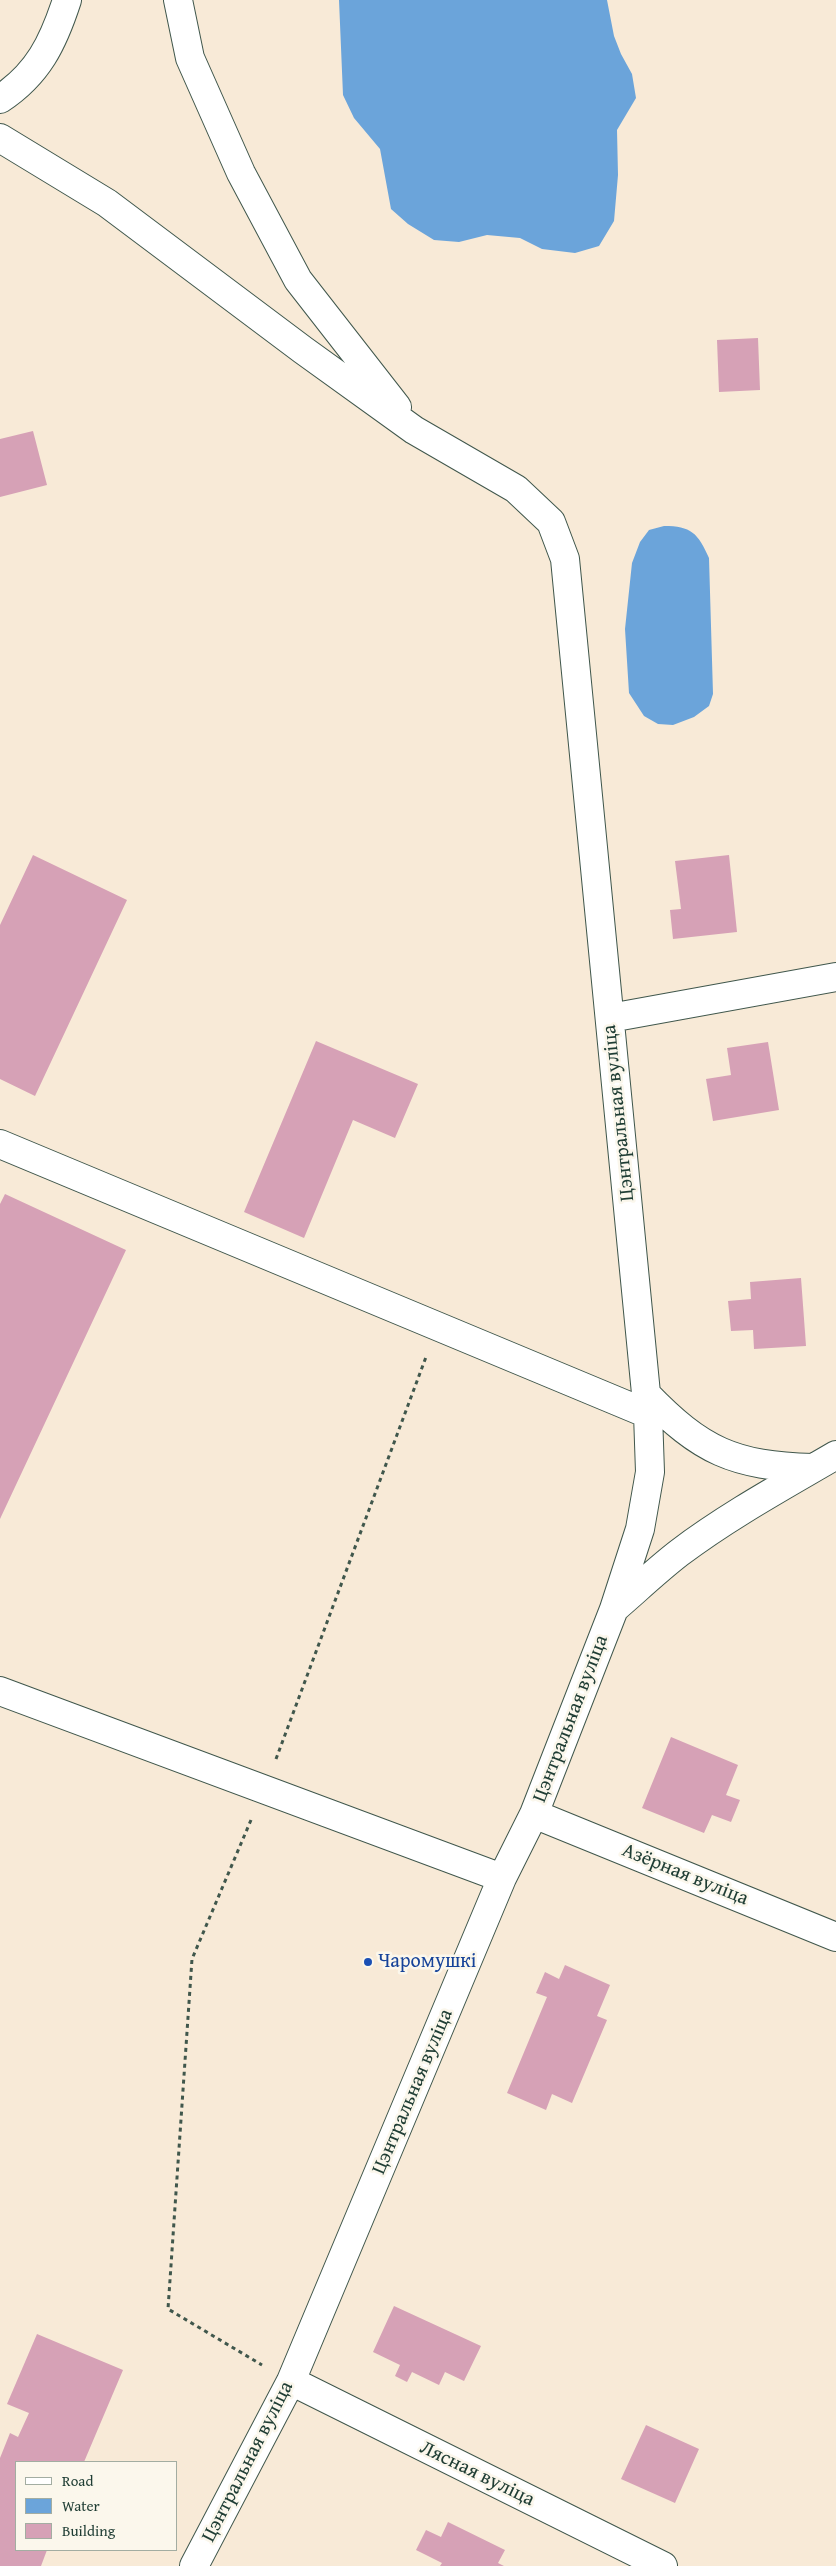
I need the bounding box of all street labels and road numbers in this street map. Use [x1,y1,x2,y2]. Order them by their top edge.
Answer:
street label: Цэнтральная вуліца [598,1024,640,1202]
street label: Цэнтральная вуліца [528,1632,614,1806]
street label: Азёрная вуліца [618,1839,752,1911]
street label: Цэнтральная вуліца [367,2006,459,2178]
street label: Цэнтральная вуліца [197,2378,299,2546]
street label: Лясная вуліца [416,2436,538,2512]

